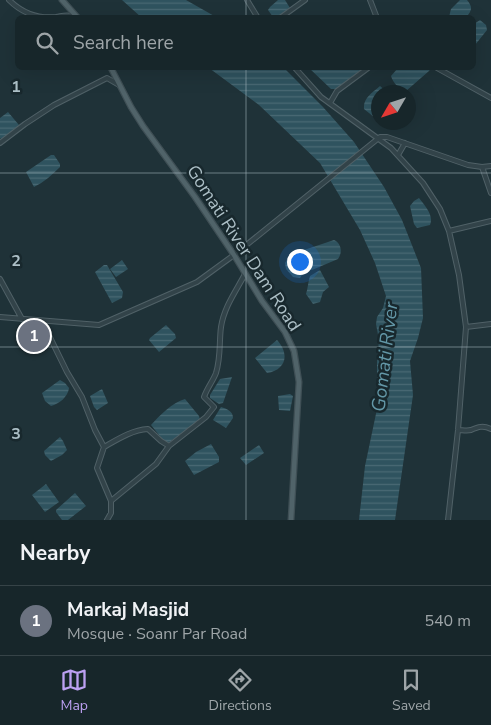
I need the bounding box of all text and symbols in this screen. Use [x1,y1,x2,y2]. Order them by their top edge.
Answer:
search box [15,15,476,70]
icon: search [33,29,61,57]
text: Search here [73,30,174,56]
text: 1 [11,76,21,98]
north arrow [371,85,416,130]
street label: Gomati River Dam Road [181,160,307,336]
your location [287,249,313,275]
text: 2 [11,250,21,272]
water label: Gomati River [365,299,405,413]
pin: 1 [18,317,50,355]
text: 3 [11,423,21,445]
text: Nearby [20,539,90,567]
text: Markaj Masjid [67,597,189,623]
text: 1 [31,610,41,632]
text: 540 m [424,610,471,632]
text: Mosque · Soanr Par Road [67,623,247,645]
tab: Map [60,666,88,715]
tab: Directions [209,666,272,715]
tab: Saved [392,666,431,715]

